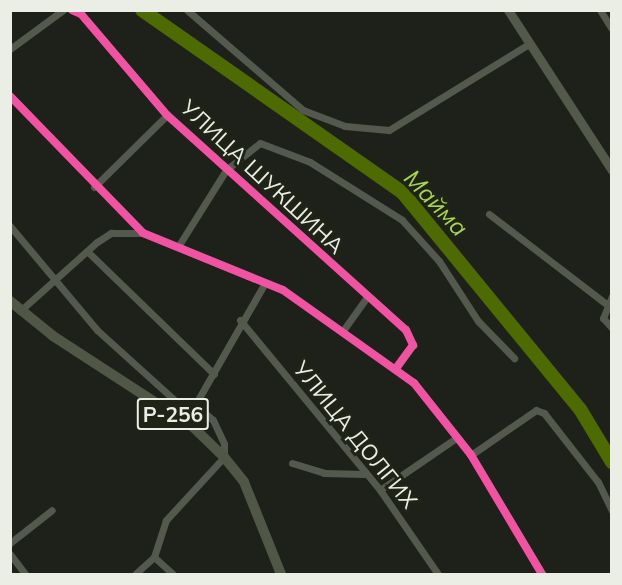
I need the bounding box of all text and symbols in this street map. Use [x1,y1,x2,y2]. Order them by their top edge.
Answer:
street label: УЛИЦА ШУКШИНА [175,95,349,259]
water label: Майма [398,164,474,242]
street label: УЛИЦА ДОЛГИХ [288,356,422,514]
road number: Р-256 [136,396,210,432]

